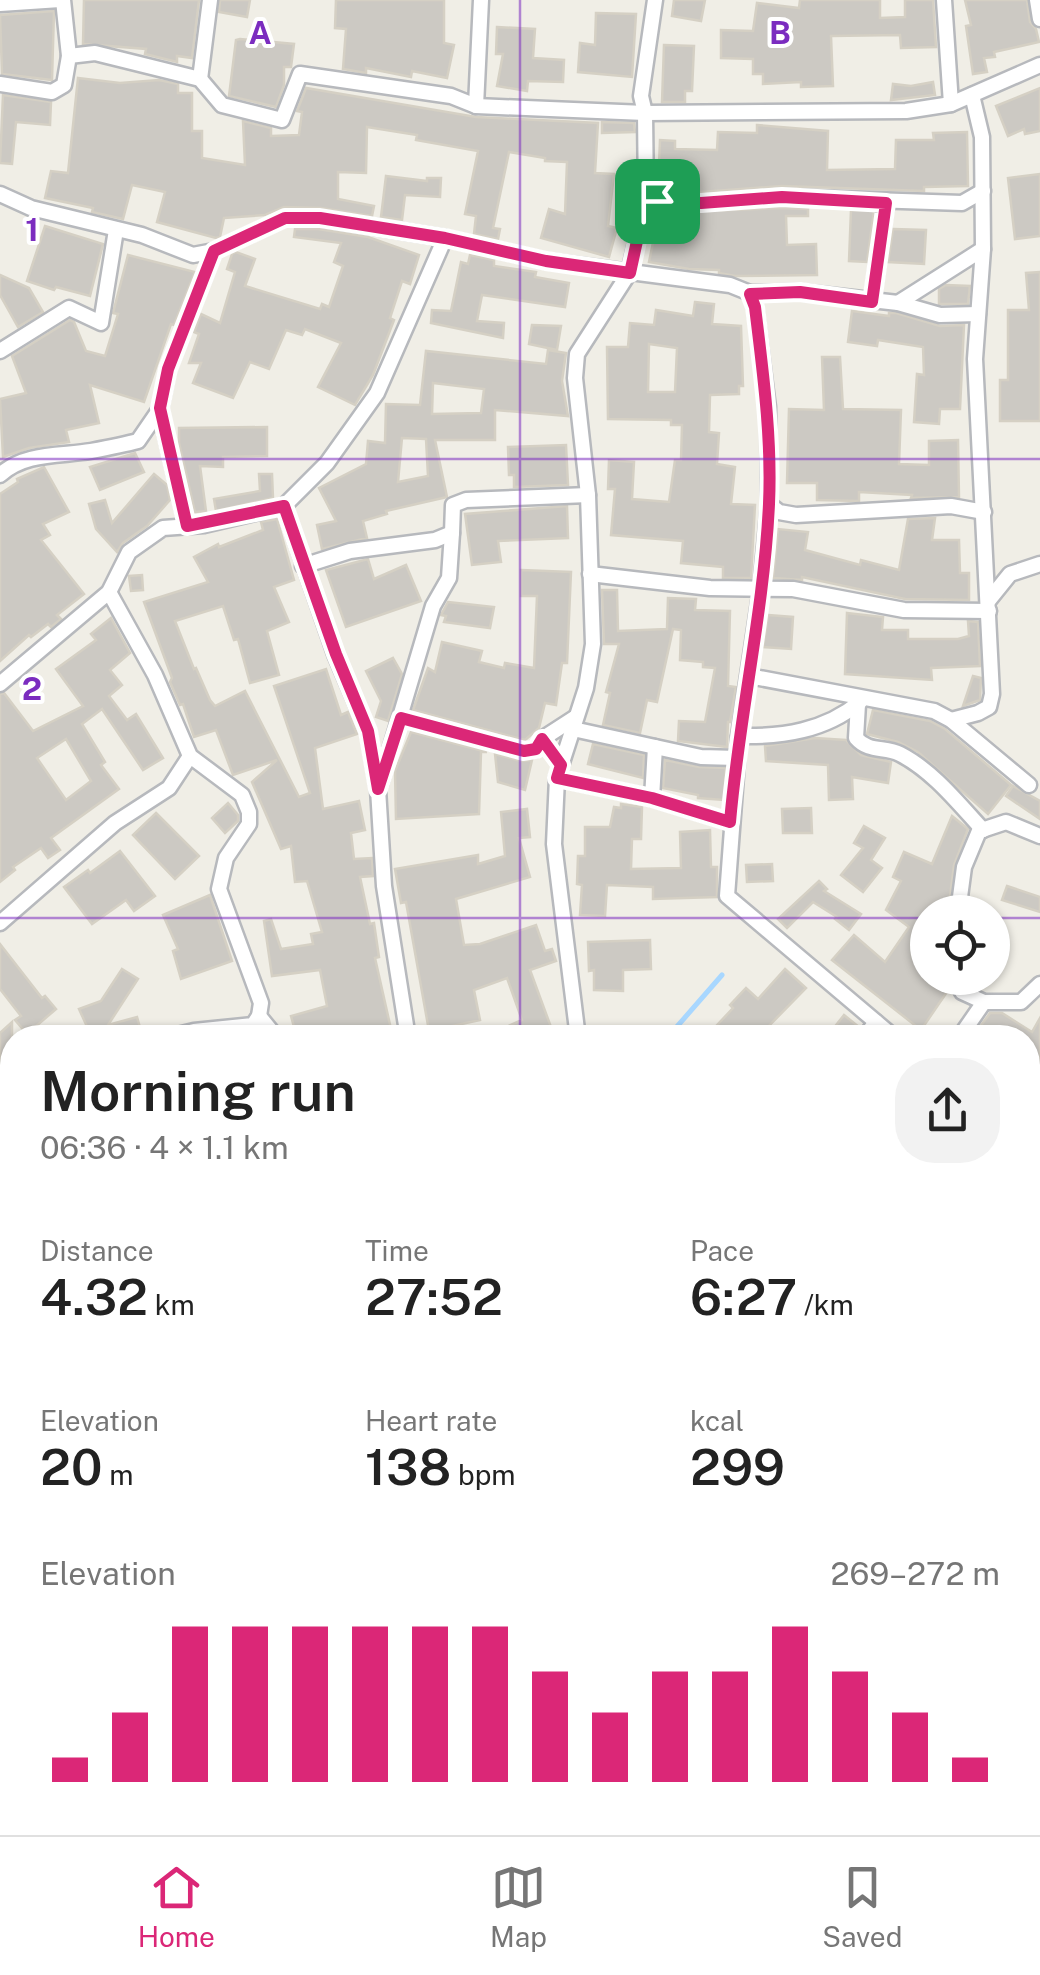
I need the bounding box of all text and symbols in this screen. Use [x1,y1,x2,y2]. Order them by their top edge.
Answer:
text: A [248,14,272,51]
text: B [769,14,791,51]
pin [615,159,700,244]
icon: arrive [630,174,685,229]
text: 1 [25,211,39,248]
text: 2 [22,670,42,707]
map controls [910,895,1010,995]
button: locate [910,895,1010,995]
button: share [895,1058,1000,1163]
text: Morning run [40,1059,356,1123]
text: 06:36 · 4 × 1.1 km [40,1129,289,1166]
text: Distance [40,1234,154,1267]
text: Time [365,1234,429,1267]
text: Pace [690,1234,754,1267]
text: 4.32 [40,1267,148,1326]
text: 27:52 [365,1267,503,1326]
text: 6:27 [690,1267,797,1326]
text: km [148,1288,195,1321]
text: /km [797,1288,854,1321]
text: Elevation [40,1404,159,1437]
text: Heart rate [365,1404,497,1437]
text: kcal [690,1404,744,1437]
text: 20 [40,1437,102,1496]
text: 138 [365,1437,451,1496]
text: 299 [690,1437,785,1496]
text: m [102,1458,133,1491]
text: bpm [451,1458,516,1491]
text: Elevation [40,1555,176,1592]
text: 269–272 m [830,1555,1000,1592]
tab: Home [138,1860,215,1953]
tab: Map [490,1860,547,1953]
tab: Saved [822,1860,902,1953]

